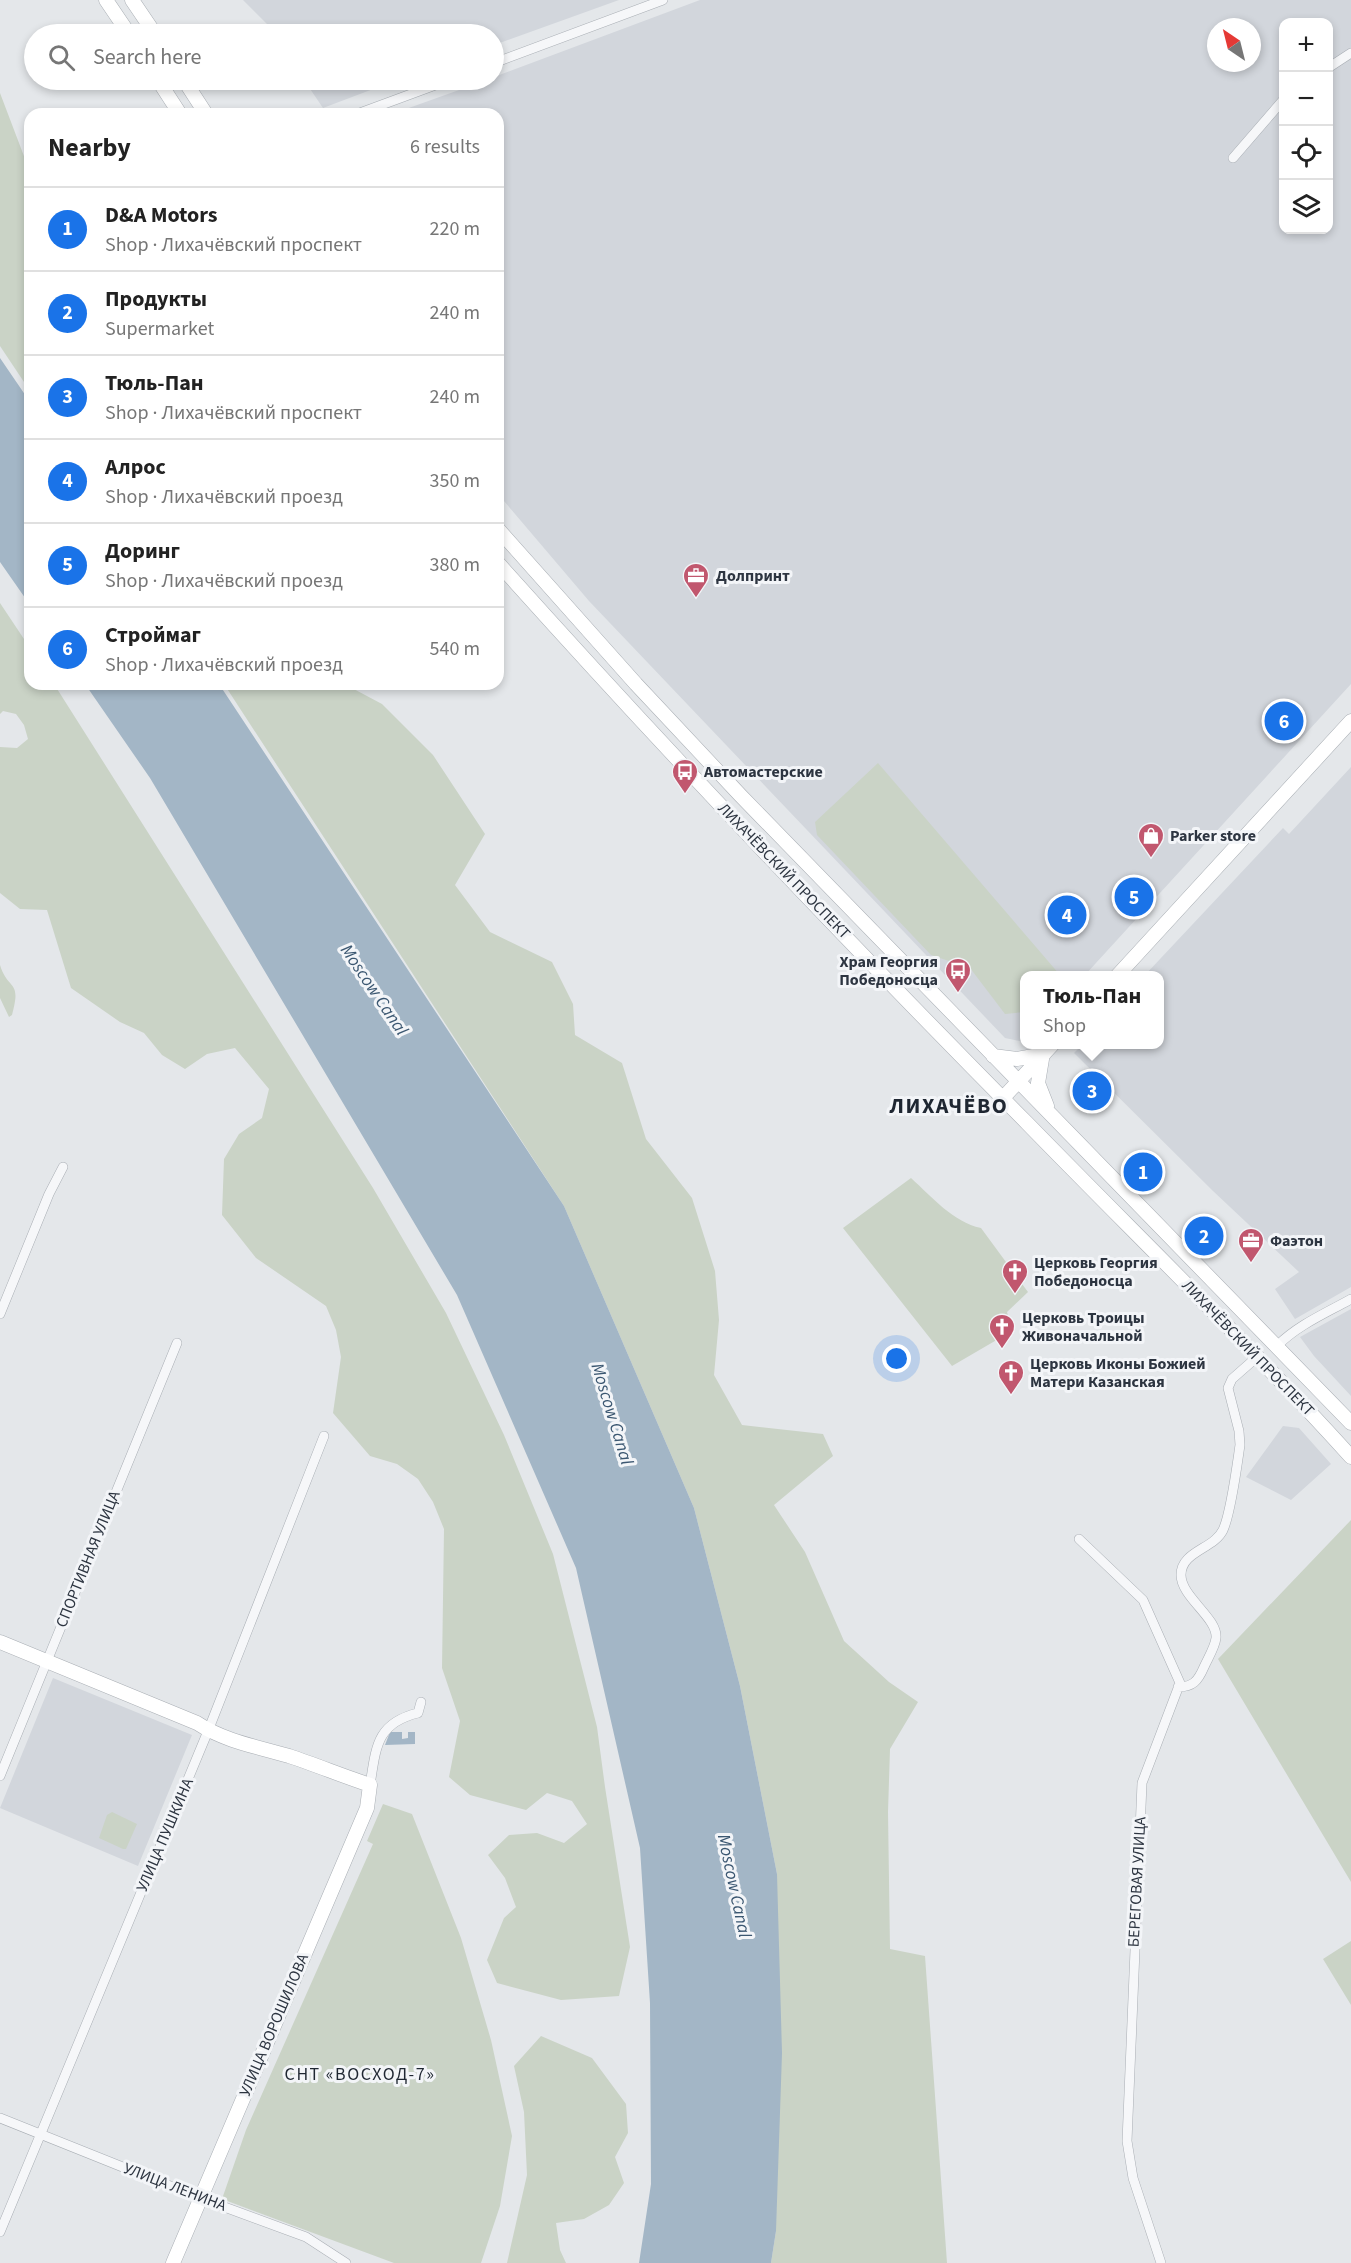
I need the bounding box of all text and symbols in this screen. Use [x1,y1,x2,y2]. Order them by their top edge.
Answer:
north arrow [1207,18,1261,72]
map controls [1279,18,1333,234]
button: + [1279,18,1333,72]
search box [24,24,504,90]
icon: search [45,41,78,74]
text: Search here [93,41,201,73]
button: − [1279,72,1333,126]
button: locate [1279,126,1333,180]
text: Nearby [48,129,131,166]
text: 6 results [410,133,480,161]
button: layers [1279,180,1333,234]
text: D&A Motors [105,199,218,231]
text: 1 [62,215,73,243]
text: 220 m [430,215,480,243]
text: Shop · Лихачёвский проспект [105,231,362,259]
text: Продукты [105,283,207,315]
text: 2 [62,299,73,327]
text: 240 m [430,299,480,327]
text: Supermarket [105,315,214,343]
text: Тюль-Пан [105,367,204,399]
text: 3 [62,383,73,411]
text: 240 m [430,383,480,411]
text: Shop · Лихачёвский проспект [105,399,362,427]
text: Алрос [105,451,166,483]
text: 4 [62,467,73,495]
text: 350 m [430,467,480,495]
text: Shop · Лихачёвский проезд [105,483,343,511]
text: Доринг [105,535,180,567]
text: 5 [62,551,73,579]
text: 380 m [430,551,480,579]
office icon: Долпринт [681,561,711,599]
place label: Долпринт [716,565,790,587]
text: Shop · Лихачёвский проезд [105,567,343,595]
text: Строймаг [105,619,201,651]
text: 6 [62,635,73,663]
text: 540 m [430,635,480,663]
text: Shop · Лихачёвский проезд [105,651,343,679]
pin: 6 [1264,698,1304,744]
bus stop icon: Автомастерские [670,757,700,795]
place label: Автомастерские [703,761,823,783]
street label: ЛИХАЧЁВСКИЙ ПРОСПЕКТ [713,798,855,944]
shop icon: Parker store [1136,821,1166,859]
place label: Parker store [1170,825,1256,847]
pin: 5 [1114,874,1154,920]
pin: 4 [1048,892,1086,938]
water label: Moscow Canal [334,939,414,1041]
place label: Храм Георгия Победоносца [839,951,938,991]
bus stop icon: Храм Георгия Победоносца [943,956,973,994]
popup [1020,971,1164,1049]
text: Тюль-Пан [1043,980,1141,1012]
text: Shop [1043,1012,1086,1040]
pin: 3 [1072,1068,1112,1114]
district label: ЛИХАЧЁВО [889,1090,1008,1122]
pin: 1 [1124,1150,1162,1194]
pin: 2 [1184,1214,1224,1258]
office icon: Фаэтон [1236,1226,1266,1264]
place label: Фаэтон [1270,1230,1323,1252]
place label: Церковь Георгия Победоносца [1034,1252,1158,1292]
church icon: Церковь Георгия Победоносца [1000,1257,1030,1295]
street label: ЛИХАЧЁВСКИЙ ПРОСПЕКТ [1177,1275,1319,1421]
place label: Церковь Троицы Живоначальной [1022,1307,1145,1347]
church icon: Церковь Троицы Живоначальной [987,1312,1017,1350]
your location [882,1344,911,1373]
place label: Церковь Иконы Божией Матери Казанская [1030,1353,1206,1393]
church icon: Церковь Иконы Божией Матери Казанская [996,1358,1026,1396]
water label: Moscow Canal [585,1360,640,1469]
street label: СПОРТИВНАЯ УЛИЦА [51,1487,126,1631]
street label: УЛИЦА ПУШКИНА [131,1775,199,1895]
street label: БЕРЕГОВАЯ УЛИЦА [1123,1816,1151,1948]
water label: Moscow Canal [711,1832,757,1941]
street label: УЛИЦА ВОРОШИЛОВА [234,1950,314,2100]
district label: СНТ «ВОСХОД-7» [285,2062,435,2087]
street label: УЛИЦА ЛЕНИНА [120,2157,230,2217]

